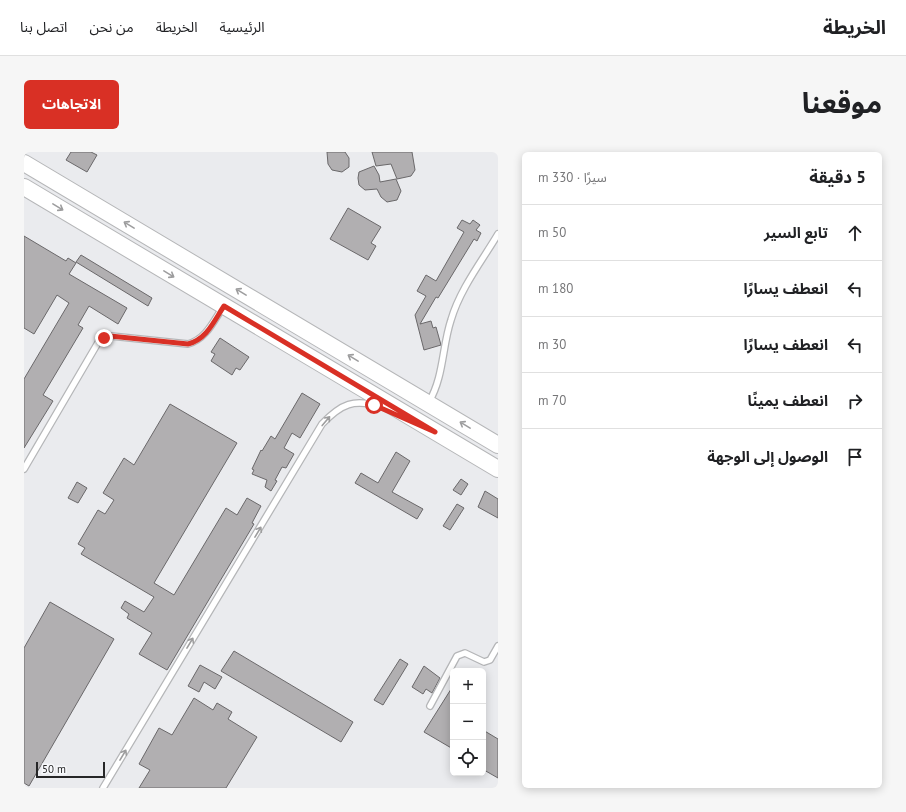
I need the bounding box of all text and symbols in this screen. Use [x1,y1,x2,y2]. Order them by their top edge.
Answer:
text: الخريطة [823,15,886,39]
text: اتصل بنا [20,18,67,36]
text: من نحن [89,18,134,36]
text: الخريطة [156,18,198,36]
text: الرئيسية [220,18,265,36]
button: الاتجاهات [24,80,119,129]
text: موقعنا [802,84,882,121]
text: 5 دقيقة [809,166,866,188]
text: سيرًا · 330 m [538,169,607,186]
one-way arrow [52,204,64,212]
one-way arrow [123,221,135,229]
icon: ahead [844,222,866,244]
text: تابع السير [764,223,828,242]
text: 50 m [538,224,566,241]
one-way arrow [163,270,175,278]
icon: left [844,278,866,300]
text: انعطف يسارًا [744,279,828,298]
text: 180 m [538,280,573,297]
one-way arrow [235,287,247,295]
route end [95,329,113,347]
icon: left [844,334,866,356]
text: انعطف يسارًا [744,335,828,354]
text: 30 m [538,336,566,353]
one-way arrow [347,354,359,362]
icon: right [844,390,866,412]
text: انعطف يمينًا [748,391,828,410]
text: 70 m [538,392,566,409]
route start [365,396,383,414]
one-way arrow [321,416,330,427]
one-way arrow [459,420,471,428]
icon: arrive [844,446,866,468]
text: الوصول إلى الوجهة [707,447,828,466]
one-way arrow [254,526,262,538]
one-way arrow [187,637,195,649]
map controls [450,668,486,776]
button: + [450,668,486,704]
button: − [450,704,486,740]
button: locate [450,740,486,776]
one-way arrow [120,749,128,761]
scale bar [36,760,105,779]
text: 50 m [42,762,66,776]

